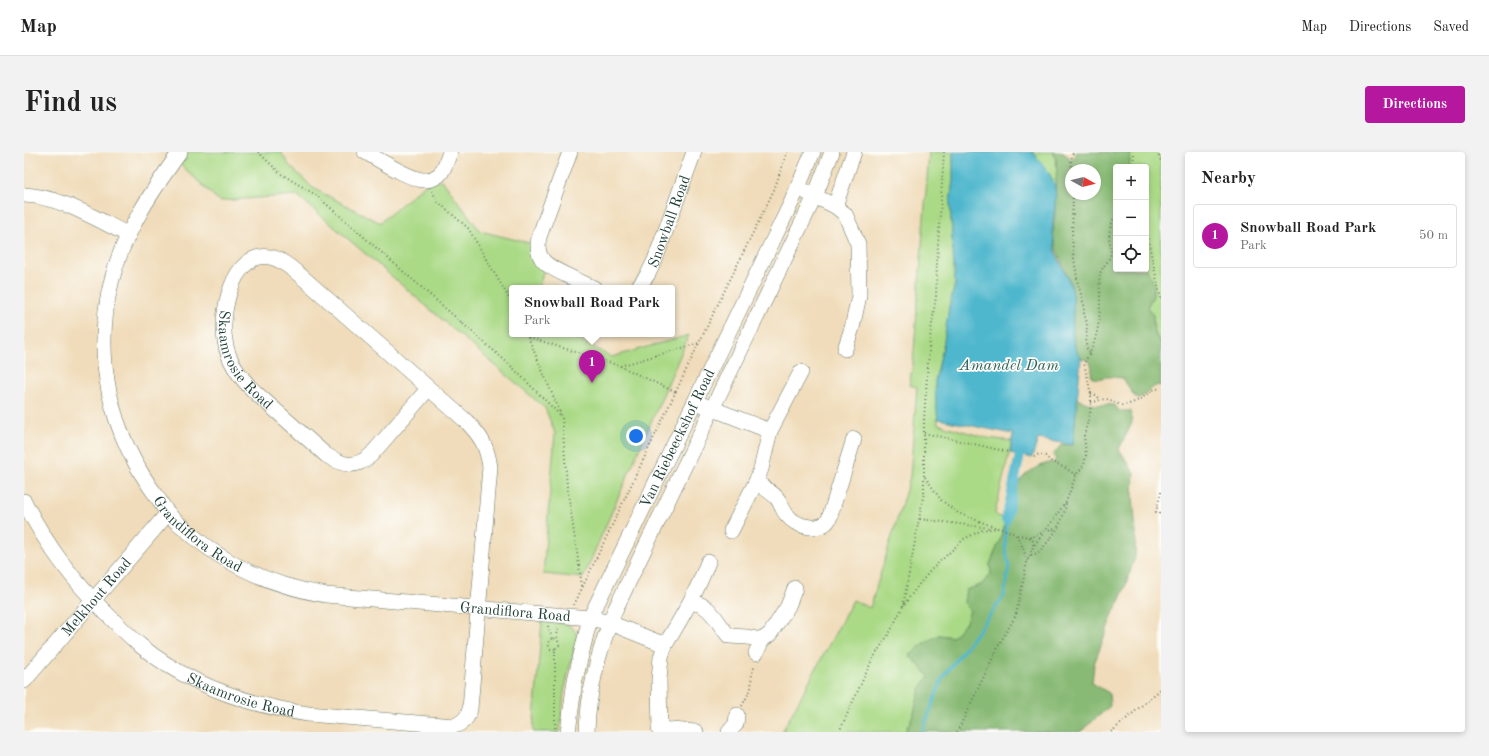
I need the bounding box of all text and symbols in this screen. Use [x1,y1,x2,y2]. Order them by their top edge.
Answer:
text: Map [20,18,57,37]
text: Map [1301,20,1327,34]
text: Directions [1349,20,1411,34]
text: Saved [1433,20,1469,34]
button: Directions [1365,86,1465,123]
text: Find us [24,90,117,118]
north arrow [1065,164,1101,200]
map controls [1113,164,1149,272]
button: + [1113,164,1149,200]
text: Nearby [1201,170,1256,187]
street label: Snowball Road [646,173,694,271]
button: − [1113,200,1149,236]
text: Snowball Road Park [1240,221,1376,236]
text: 1 [1211,229,1219,242]
text: 50 m [1419,229,1448,242]
button: locate [1113,236,1149,272]
text: Park [1240,239,1267,252]
popup [509,285,675,337]
text: Snowball Road Park [524,296,660,311]
street label: Skaamrosie Road [215,309,275,413]
text: Park [524,314,551,327]
pin: 1 [579,350,605,383]
water label: Amandel Dam [958,358,1059,374]
street label: Van Riebeeckshof Road [638,367,718,511]
your location [626,426,646,446]
street label: Grandiflora Road [150,494,244,576]
street label: Melkhout Road [60,556,135,640]
street label: Grandiflora Road [459,601,571,625]
street label: Skaamrosie Road [184,671,296,721]

